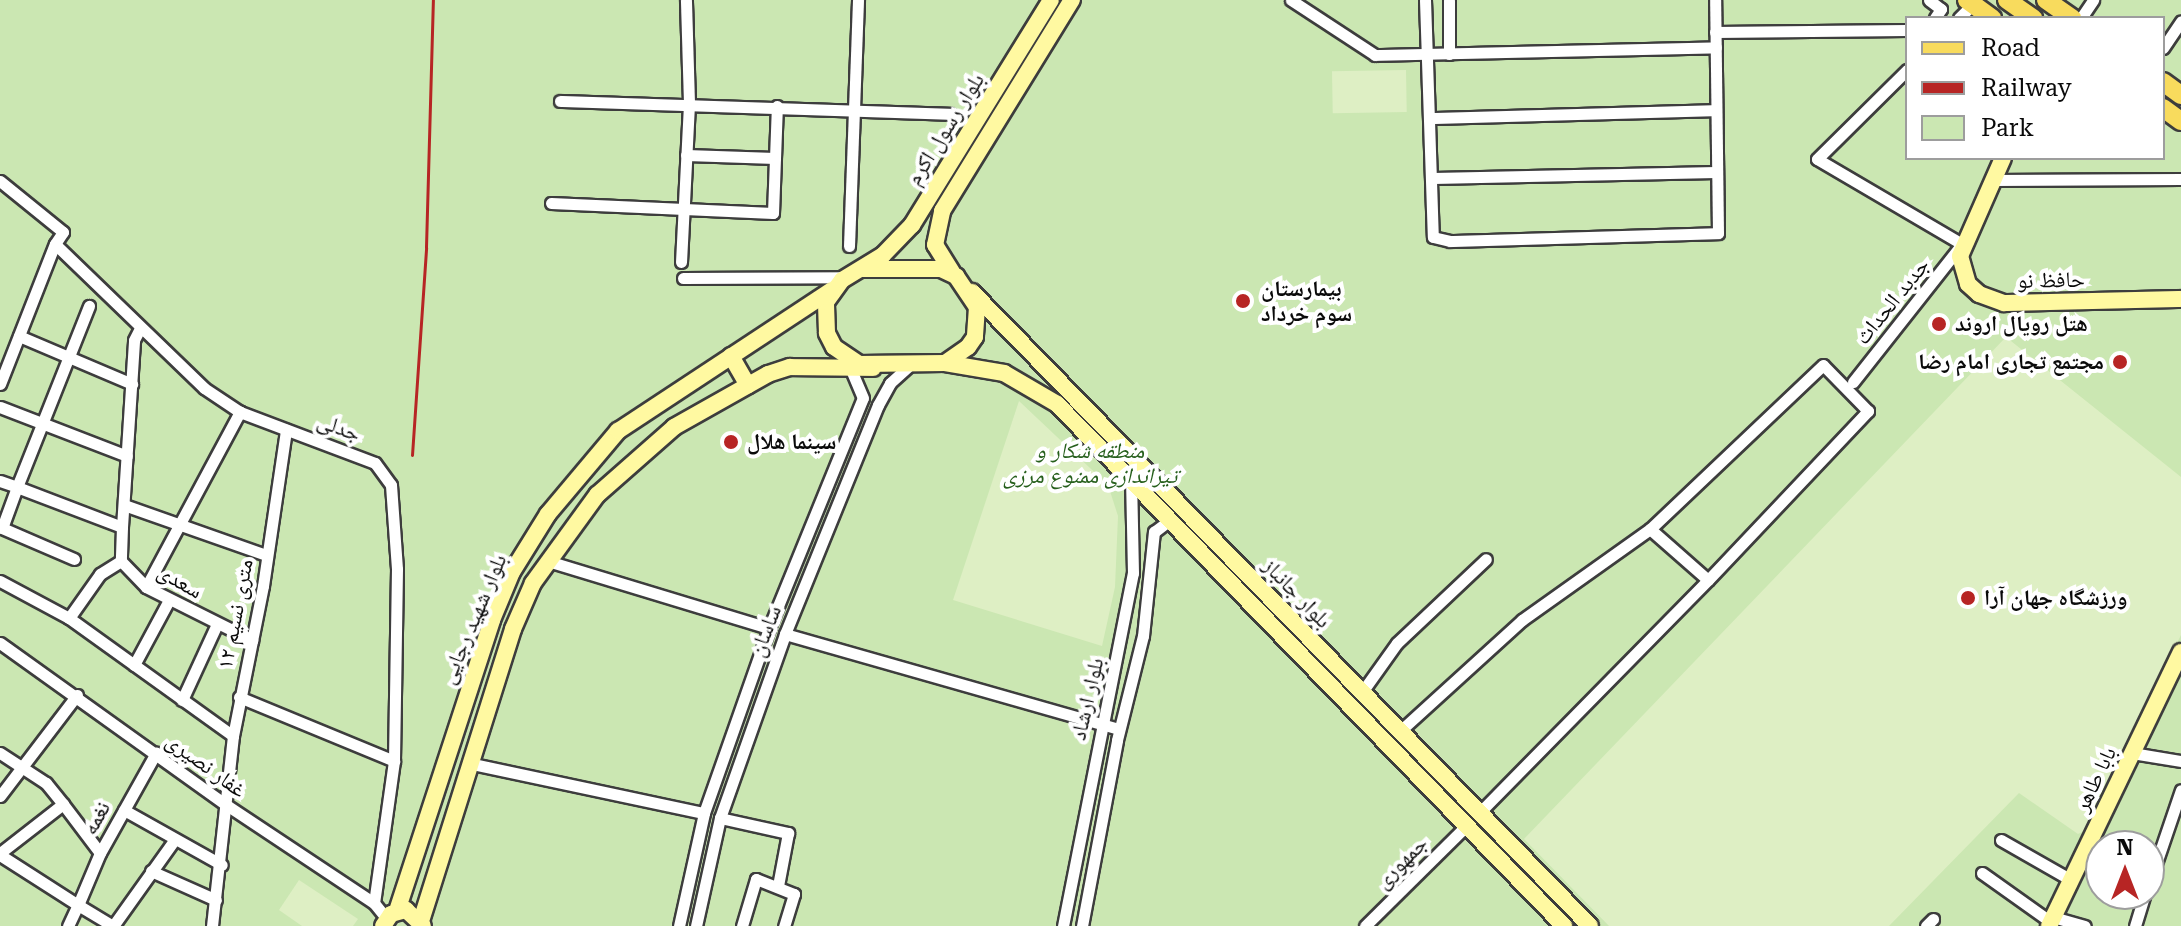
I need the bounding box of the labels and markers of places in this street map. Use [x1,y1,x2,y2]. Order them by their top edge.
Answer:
place label: بیمارستان سوم خرداد [1261,275,1352,326]
marker: بیمارستان سوم خرداد [1232,290,1254,312]
place label: هتل رویال اروند [1955,311,2088,337]
marker: هتل رویال اروند [1930,315,1948,333]
place label: مجتمع تجاری امام رضا [1918,349,2104,375]
marker: مجتمع تجاری امام رضا [2111,353,2129,371]
place label: سینما هلال [747,429,836,455]
marker: سینما هلال [722,433,740,451]
place label: ورزشگاه جهان آرا [1984,585,2127,611]
marker: ورزشگاه جهان آرا [1959,589,1977,607]

